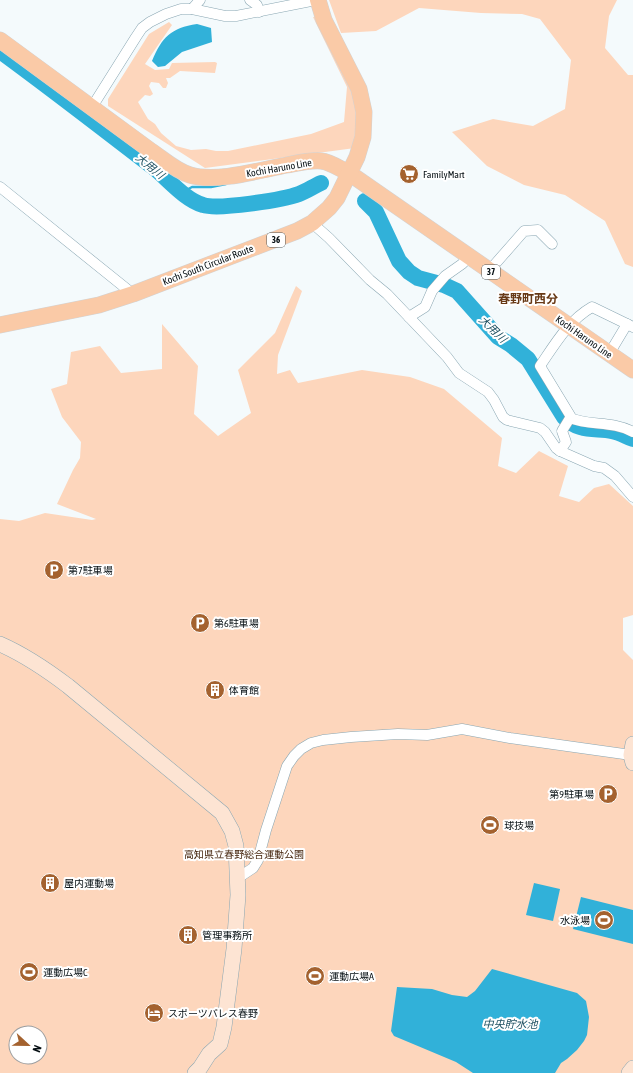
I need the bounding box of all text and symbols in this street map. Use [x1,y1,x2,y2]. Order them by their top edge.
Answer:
water label: 大用川 [133,151,167,182]
street label: Kochi Haruno Line [245,157,313,179]
supermarket icon: FamilyMart [398,163,420,185]
place label: FamilyMart [423,169,465,180]
road number: 36 [267,233,285,247]
street label: Kochi South Circular Route [161,242,255,287]
road number: 37 [482,265,500,279]
district label: 春野町西分 [498,292,558,306]
water label: 大用川 [477,313,510,345]
street label: Kochi Haruno Line [554,313,615,361]
parking icon: 第7駐車場 [43,559,65,581]
place label: 第7駐車場 [68,565,113,576]
parking icon: 第6駐車場 [189,612,211,634]
place label: 第6駐車場 [214,618,259,629]
building icon: 体育館 [204,679,226,701]
place label: 体育館 [229,685,259,696]
parking icon: 第9駐車場 [597,783,619,805]
place label: 第9駐車場 [549,789,594,800]
sports icon: 球技場 [479,814,501,836]
place label: 球技場 [504,820,534,831]
park label: 高知県立春野総合運動公園 [184,849,304,860]
building icon: 屋内運動場 [39,872,61,894]
place label: 屋内運動場 [64,878,114,889]
sports icon: 水泳場 [593,909,615,931]
place label: 水泳場 [560,915,590,926]
building icon: 管理事務所 [177,924,199,946]
place label: 管理事務所 [202,930,252,941]
sports icon: 運動広場C [18,961,40,983]
sports icon: 運動広場A [304,965,326,987]
place label: 運動広場C [43,967,88,978]
place label: 運動広場A [329,971,374,982]
hotel icon: スポーツパレス春野 [143,1002,165,1024]
place label: スポーツパレス春野 [168,1008,258,1019]
water label: 中央貯水池 [483,1018,538,1030]
north arrow [8,1025,48,1065]
text: N [30,1043,44,1054]

